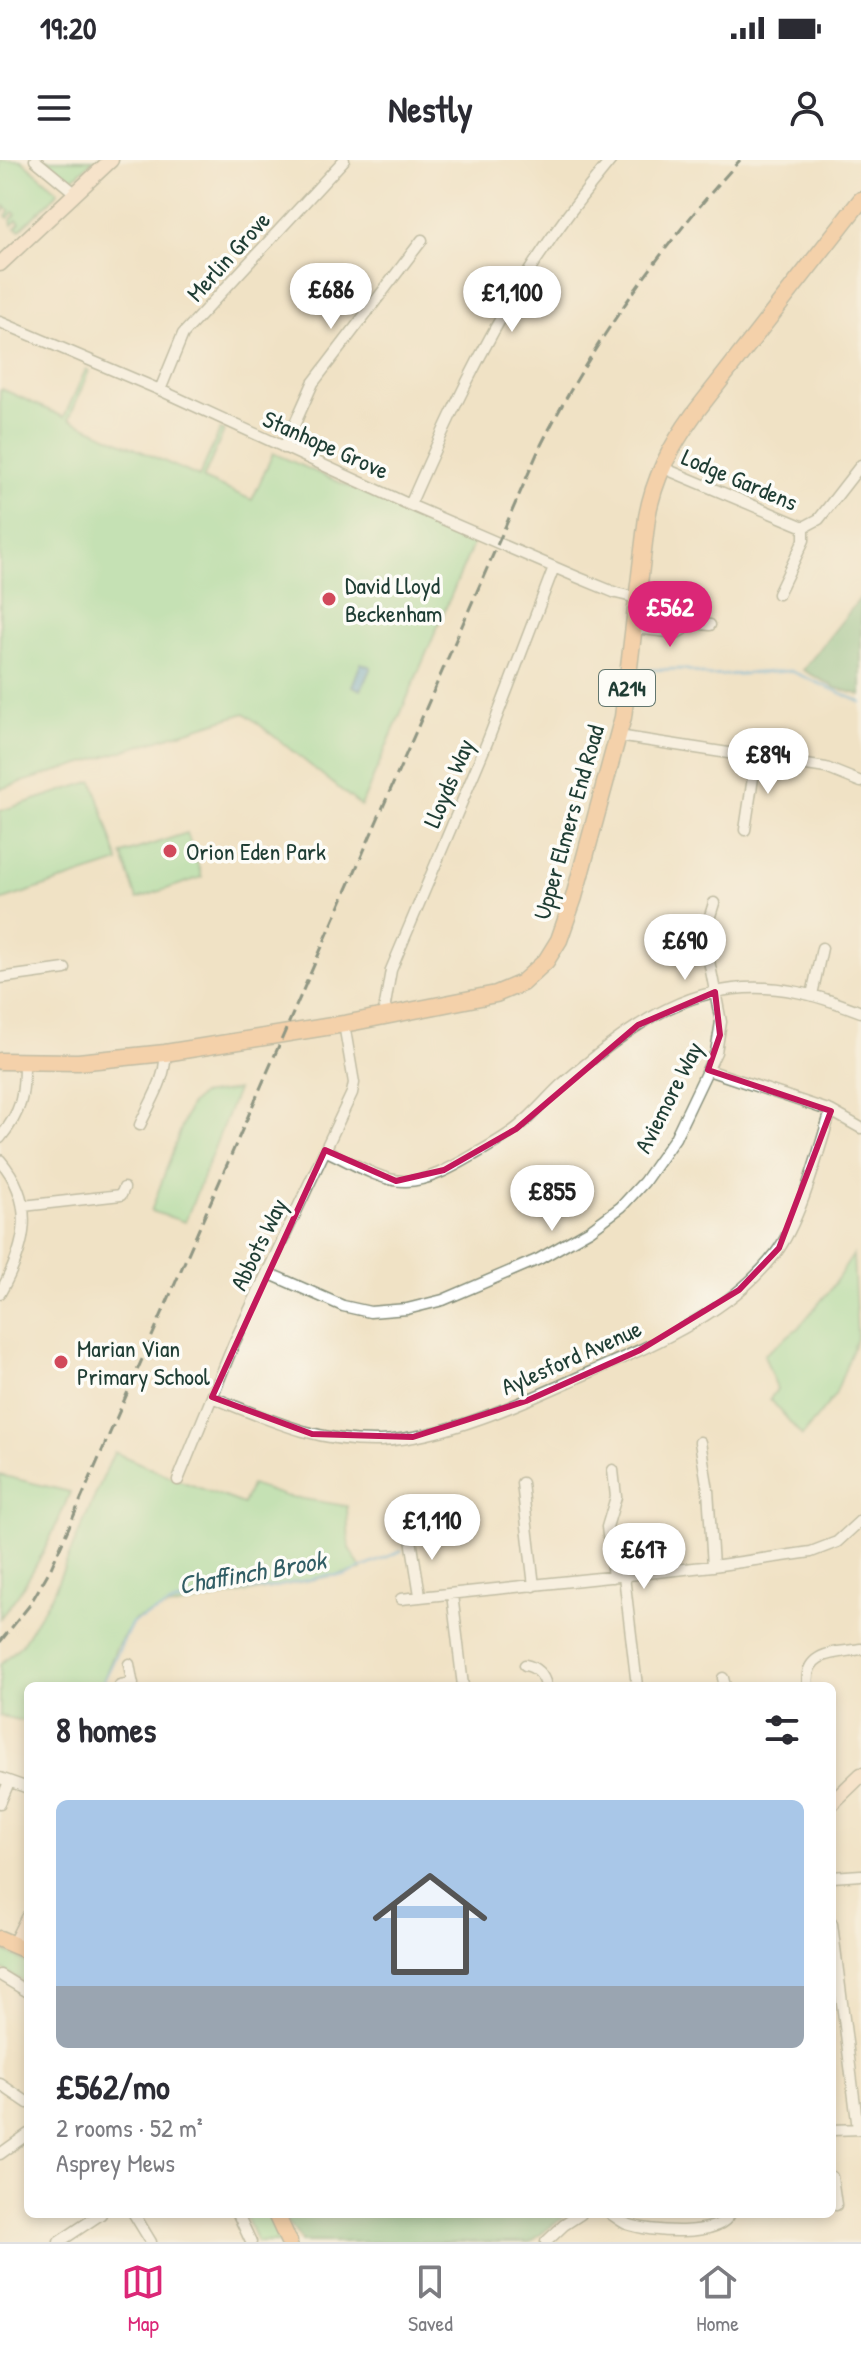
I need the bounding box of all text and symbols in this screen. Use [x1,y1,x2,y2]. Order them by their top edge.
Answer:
text: 19:20 [40,8,96,48]
text: Nestly [388,84,473,133]
icon: menu [32,86,76,130]
icon: person [785,86,829,130]
street label: Merlin Grove [179,204,277,308]
pin: £686 [284,263,378,331]
pin: £1,100 [447,266,577,334]
text: £686 [308,271,354,306]
text: £1,100 [481,274,543,309]
street label: Stanhope Grove [258,402,394,486]
street label: Lodge Gardens [677,440,803,518]
place label: David Lloyd Beckenham [345,569,442,629]
pin: £562 [623,581,717,649]
text: £562 [646,589,694,624]
marker: David Lloyd Beckenham [320,590,338,608]
road number: A214 [599,670,655,706]
street label: Upper Elmers End Road [525,721,611,923]
pin: £894 [721,728,815,796]
street label: Lloyds Way [415,734,481,832]
text: £894 [746,736,790,771]
place label: Orion Eden Park [186,835,326,867]
marker: Orion Eden Park [161,842,179,860]
pin: £690 [638,914,732,982]
text: £690 [662,922,708,957]
street label: Aviemore Way [626,1036,710,1158]
pin: £855 [505,1165,599,1233]
text: £855 [528,1173,576,1208]
street label: Abbots Way [222,1193,294,1295]
street label: Aylesford Avenue [496,1312,647,1402]
place label: Marian Vian Primary School [77,1332,211,1392]
marker: Marian Vian Primary School [52,1353,70,1371]
pin: £1,110 [367,1494,497,1562]
text: £1,110 [402,1502,462,1537]
pin: £617 [597,1523,691,1591]
text: £617 [621,1531,667,1566]
water label: Chaffinch Brook [176,1541,330,1602]
text: 8 homes [56,1707,156,1753]
icon: filters [760,1708,804,1752]
icon: home [358,1852,502,1996]
text: £562/mo [56,2064,170,2110]
text: 2 rooms · 52 m² [56,2110,203,2145]
text: Asprey Mews [56,2145,175,2180]
tab: Map [121,2260,165,2338]
tab: Saved [408,2260,453,2338]
tab: Home [696,2260,740,2338]

